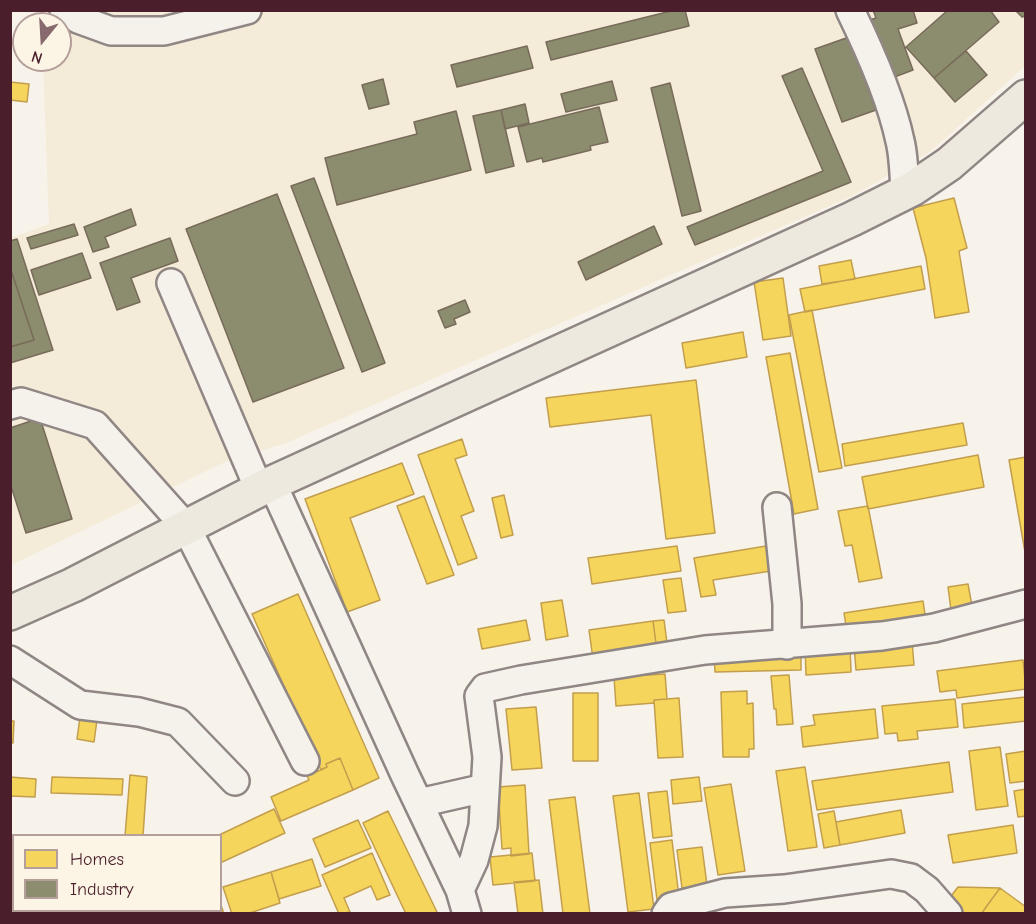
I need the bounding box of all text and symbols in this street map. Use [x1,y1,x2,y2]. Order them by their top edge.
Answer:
north arrow [12,12,72,72]
text: N [29,47,45,67]
legend [12,834,222,912]
text: Homes [70,849,124,870]
text: Industry [70,879,134,900]

